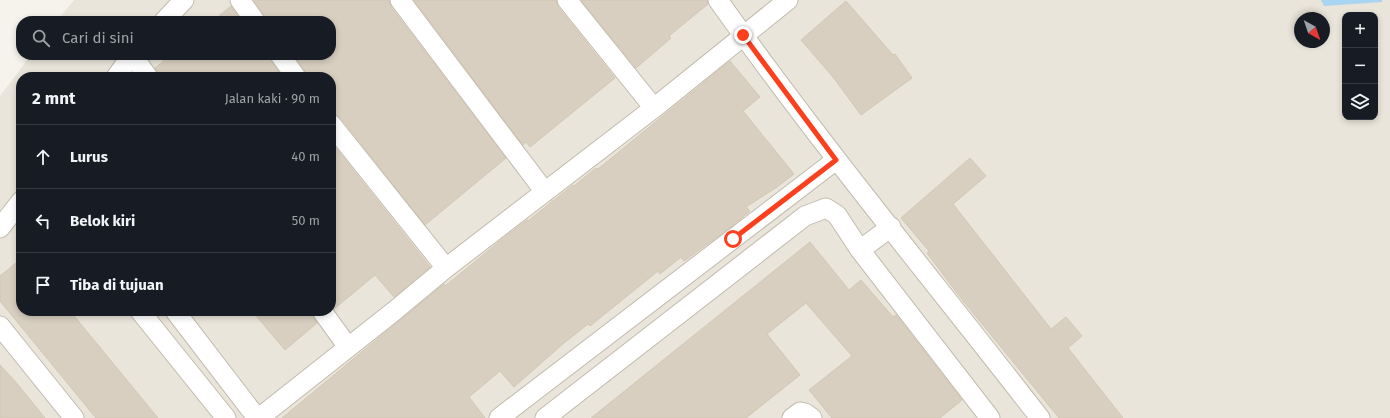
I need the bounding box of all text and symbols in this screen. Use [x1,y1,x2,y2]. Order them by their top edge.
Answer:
north arrow [1294,12,1330,48]
map controls [1342,12,1378,120]
button: + [1342,12,1378,48]
search box [16,16,336,60]
route end [734,26,752,44]
icon: search [30,27,52,49]
text: Cari di sini [62,29,134,47]
button: − [1342,48,1378,84]
button: layers [1342,84,1378,120]
text: 2 mnt [32,88,76,109]
text: Jalan kaki · 90 m [225,91,320,106]
icon: ahead [32,146,54,168]
text: Lurus [70,148,108,166]
text: 40 m [291,149,320,164]
icon: left [32,210,54,232]
text: Belok kiri [70,212,135,230]
text: 50 m [292,213,320,228]
route start [724,230,742,248]
icon: arrive [32,274,54,296]
text: Tiba di tujuan [70,276,164,294]

